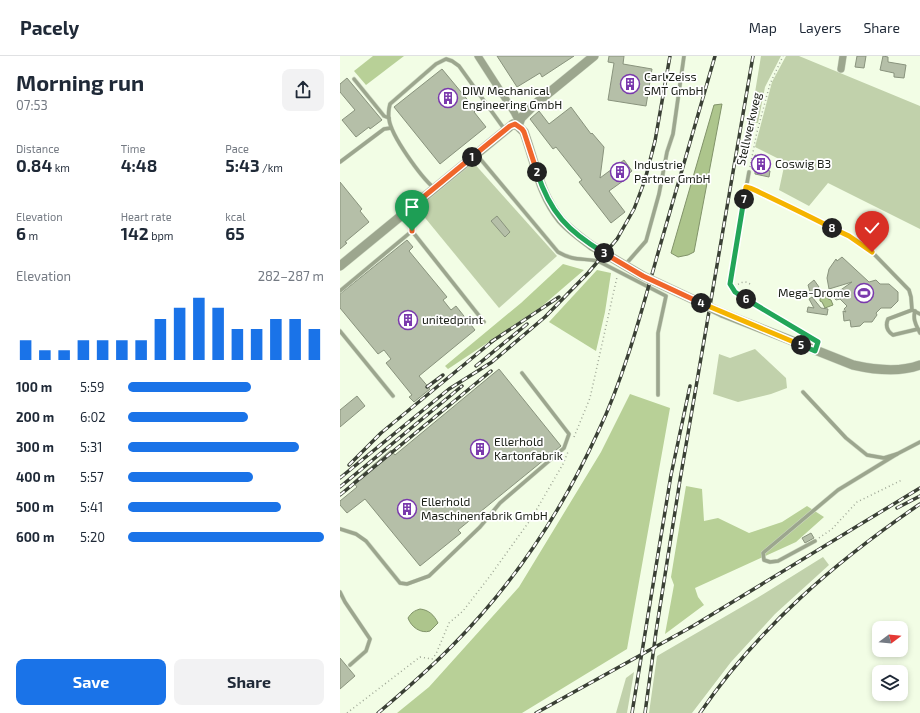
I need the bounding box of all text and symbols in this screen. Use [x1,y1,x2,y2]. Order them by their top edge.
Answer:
text: Pacely [20,16,79,39]
text: Map [749,19,777,36]
text: Layers [799,19,841,36]
text: Share [863,19,900,36]
text: Morning run [16,69,144,95]
button: share [282,69,324,111]
place label: Carl Zeiss SMT GmbH [644,69,704,97]
building icon: Carl Zeiss SMT GmbH [619,73,641,95]
place label: DIW Mechanical Engineering GmbH [462,83,562,111]
building icon: DIW Mechanical Engineering GmbH [437,87,459,109]
street label: Stellwerkweg [733,90,763,167]
text: 07:53 [16,97,48,113]
text: Distance [16,142,59,155]
text: Time [121,142,145,155]
text: Pace [225,142,249,155]
pin: 1 [462,147,482,167]
text: 1 [470,150,474,163]
building icon: Coswig B3 [750,153,772,175]
text: 0.84 [16,155,52,175]
text: 4:48 [121,155,157,175]
text: 5:43 [225,155,260,175]
place label: Coswig B3 [775,156,831,170]
place label: Industrie Partner GmbH [634,157,711,185]
text: km [52,161,70,174]
text: /km [260,161,283,174]
building icon: Industrie Partner GmbH [609,161,631,183]
pin: 2 [527,162,547,182]
text: 2 [534,165,540,178]
pin: 7 [734,189,754,209]
pin [395,190,429,231]
text: 7 [741,192,747,205]
icon: arrive [401,196,423,218]
text: Elevation [16,210,63,223]
text: Heart rate [121,210,172,223]
text: kcal [225,210,245,223]
pin [855,211,889,252]
icon: check [861,217,883,239]
pin: 8 [822,218,842,238]
text: 8 [829,221,835,234]
text: 6 [16,223,26,243]
text: 142 [121,223,149,243]
text: 65 [225,223,245,243]
text: m [26,229,38,242]
text: bpm [149,229,173,242]
pin: 3 [594,243,614,263]
text: 3 [601,246,607,259]
text: Elevation [16,268,71,284]
text: 282–287 m [258,268,324,284]
sports icon: Mega-Drome [853,282,875,304]
place label: Mega-Drome [778,285,850,299]
pin: 6 [736,289,756,309]
text: 6 [743,292,749,305]
pin: 4 [691,293,711,313]
text: 4 [697,296,705,309]
building icon: unitedprint [397,309,419,331]
place label: unitedprint [422,312,483,326]
pin: 5 [791,335,811,355]
text: 5 [798,338,804,351]
text: 100 m [16,379,52,395]
text: 5:59 [80,379,104,395]
text: 200 m [16,409,54,425]
text: 6:02 [80,409,106,425]
place label: Ellerhold Kartonfabrik [494,434,563,462]
building icon: Ellerhold Kartonfabrik [469,438,491,460]
text: 300 m [16,439,54,455]
text: 5:31 [80,439,102,455]
text: 400 m [16,469,55,485]
text: 5:57 [80,469,104,485]
place label: Ellerhold Maschinenfabrik GmbH [421,494,548,522]
building icon: Ellerhold Maschinenfabrik GmbH [396,498,418,520]
text: 500 m [16,499,54,515]
text: 5:41 [80,499,103,515]
text: 600 m [16,529,54,545]
text: 5:20 [80,529,105,545]
north arrow [872,621,908,657]
map controls [872,621,908,701]
button: Save [16,659,166,705]
button: Share [174,659,324,705]
button: layers [872,665,908,701]

